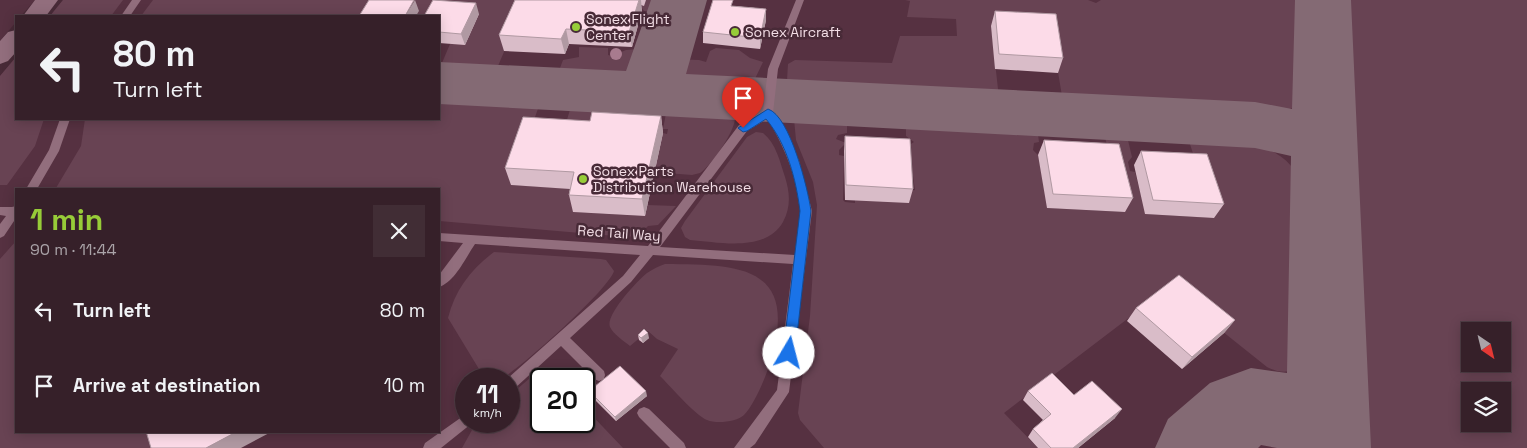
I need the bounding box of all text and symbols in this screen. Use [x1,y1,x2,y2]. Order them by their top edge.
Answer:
place label: Sonex Flight Center [586,10,670,44]
marker: Sonex Flight Center [570,21,582,33]
place label: Sonex Aircraft [745,23,841,41]
marker: Sonex Aircraft [729,26,741,38]
text: 80 m [113,32,195,76]
icon: left [30,35,95,100]
text: Turn left [113,75,203,103]
pin [722,77,764,128]
icon: arrive [729,84,757,112]
place label: Sonex Parts Distribution Warehouse [593,162,751,196]
marker: Sonex Parts Distribution Warehouse [577,173,589,185]
text: 1 min [30,200,103,239]
button: close [373,205,425,257]
street label: Red Tail Way [577,221,661,245]
text: 90 m · 11:44 [30,239,117,260]
icon: left [30,297,58,325]
text: Turn left [73,298,151,323]
text: 80 m [380,298,425,323]
north arrow [1461,322,1511,372]
map controls [1461,322,1511,432]
position arrow [762,326,814,378]
speed limit sign: 20 [530,368,595,433]
icon: arrive [30,372,58,400]
text: Arrive at destination [73,373,261,398]
text: 10 m [384,373,425,398]
text: 11 [476,378,499,410]
button: layers [1461,382,1511,432]
text: km/h [473,405,502,421]

